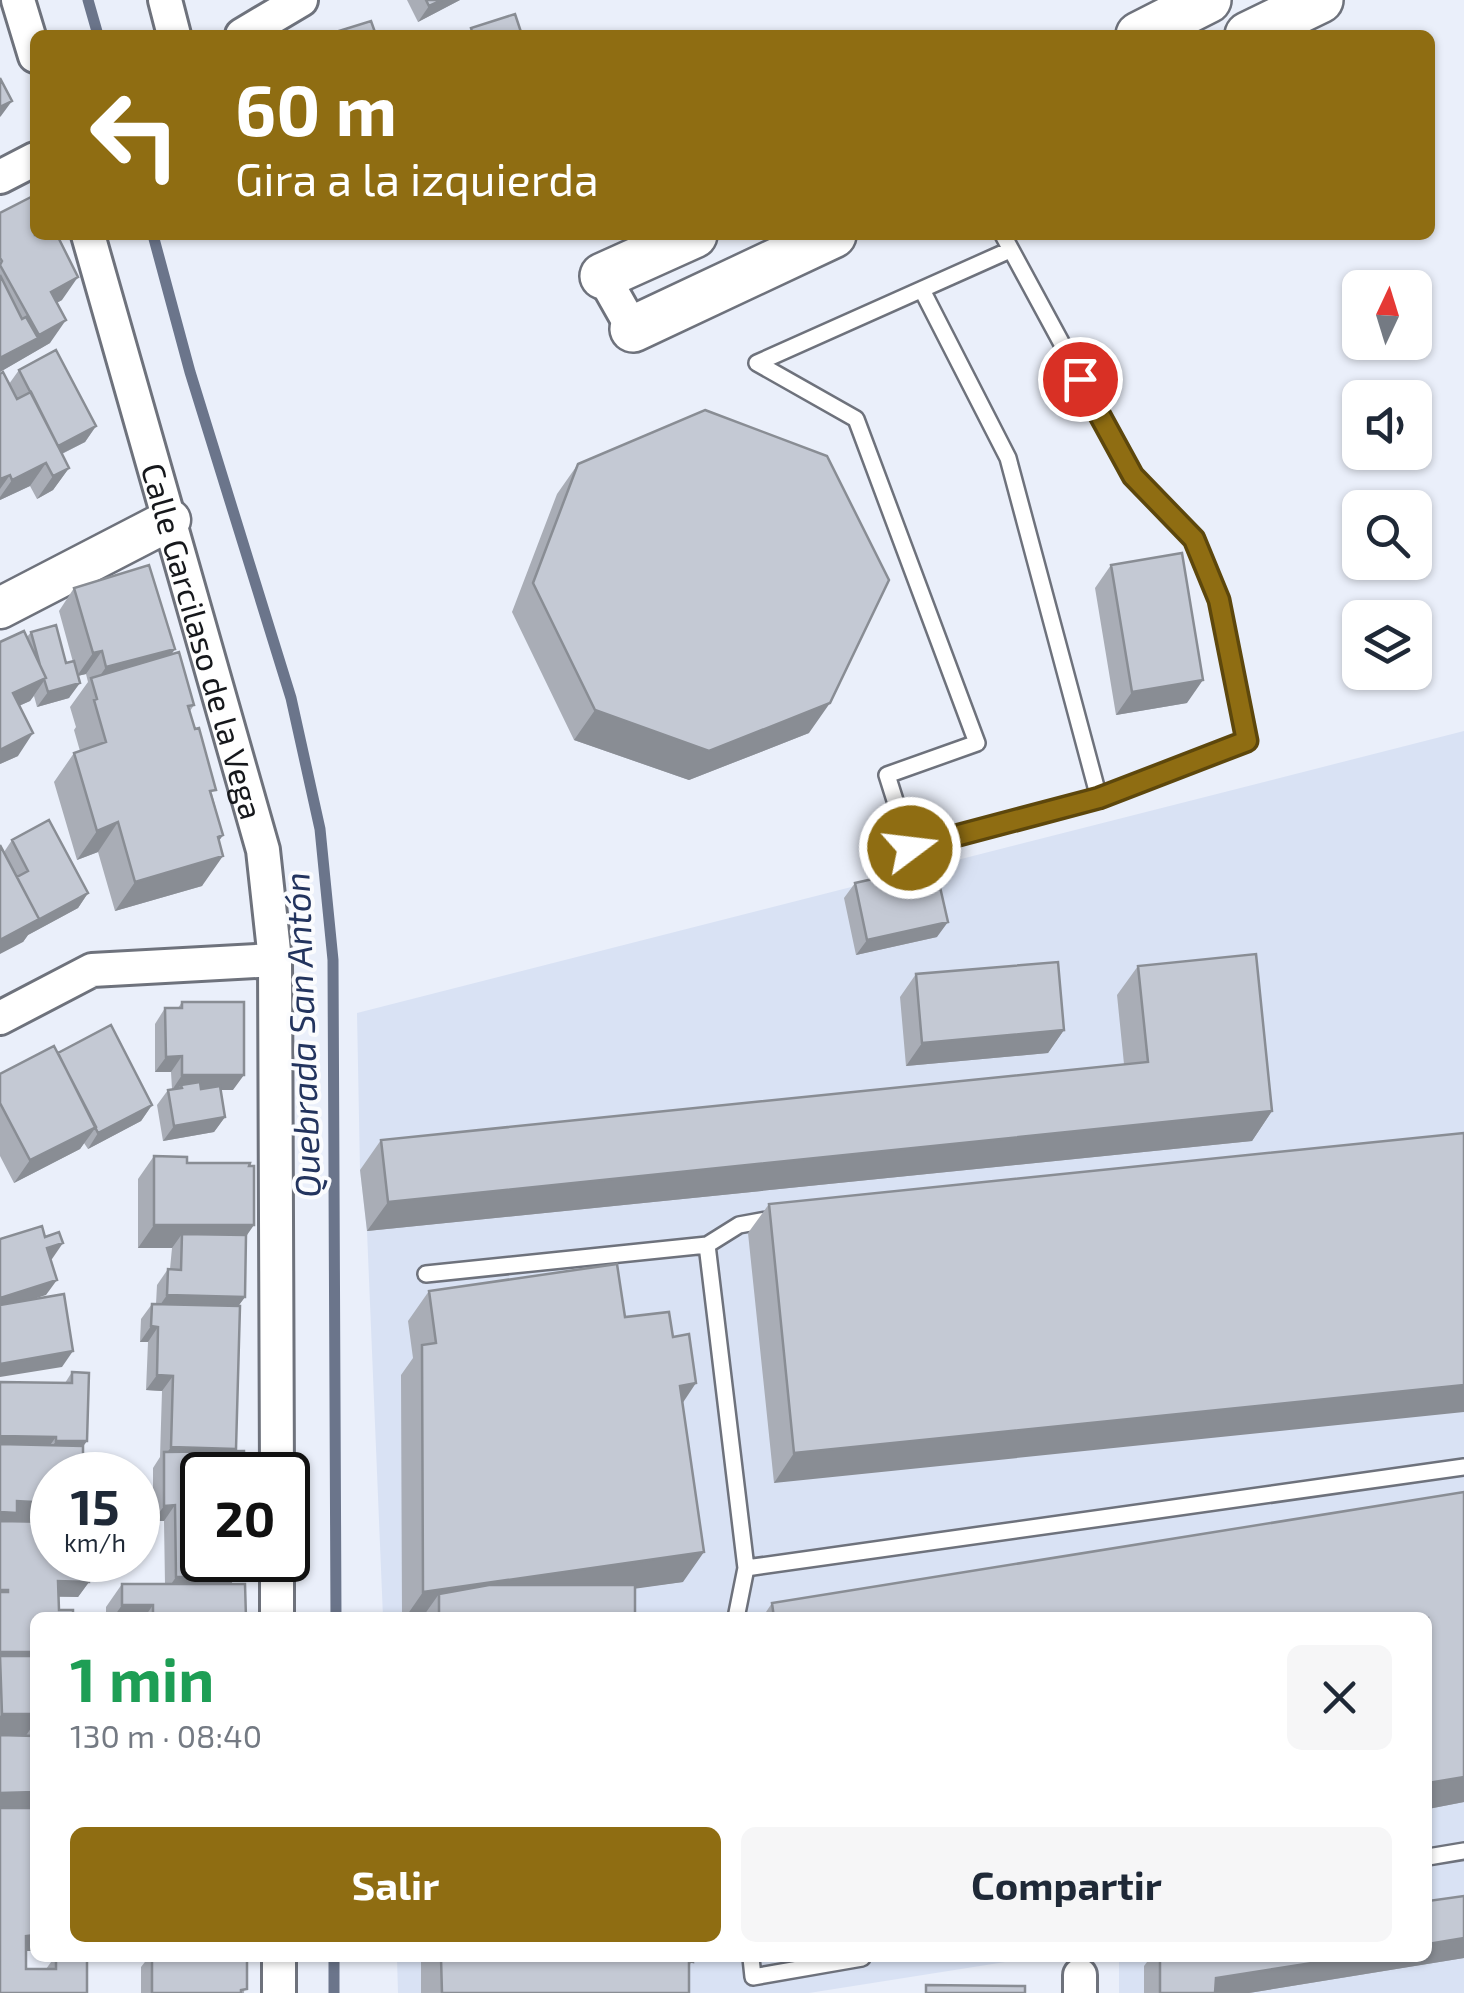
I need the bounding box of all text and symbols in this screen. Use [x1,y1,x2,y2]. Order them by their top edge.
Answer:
text: 60 m [235,66,397,150]
icon: left [70,70,200,200]
text: Gira a la izquierda [235,151,599,205]
north arrow [1342,270,1432,360]
map controls [1342,270,1432,690]
pin [1038,337,1123,422]
icon: arrive [1053,352,1108,407]
button: sound [1342,380,1432,470]
street label: Calle Garcilaso de la Vega [135,458,272,823]
button: search [1342,490,1432,580]
button: layers [1342,600,1432,690]
position arrow [858,796,962,900]
water label: Quebrada San Antón [274,872,329,1198]
speed limit sign: 20 [180,1452,310,1582]
text: 15 [70,1475,120,1535]
text: km/h [64,1527,126,1557]
text: 1 min [70,1642,214,1714]
button: close [1287,1645,1392,1750]
text: 130 m · 08:40 [70,1716,262,1754]
button: Salir [70,1827,721,1942]
button: Compartir [741,1827,1392,1942]

